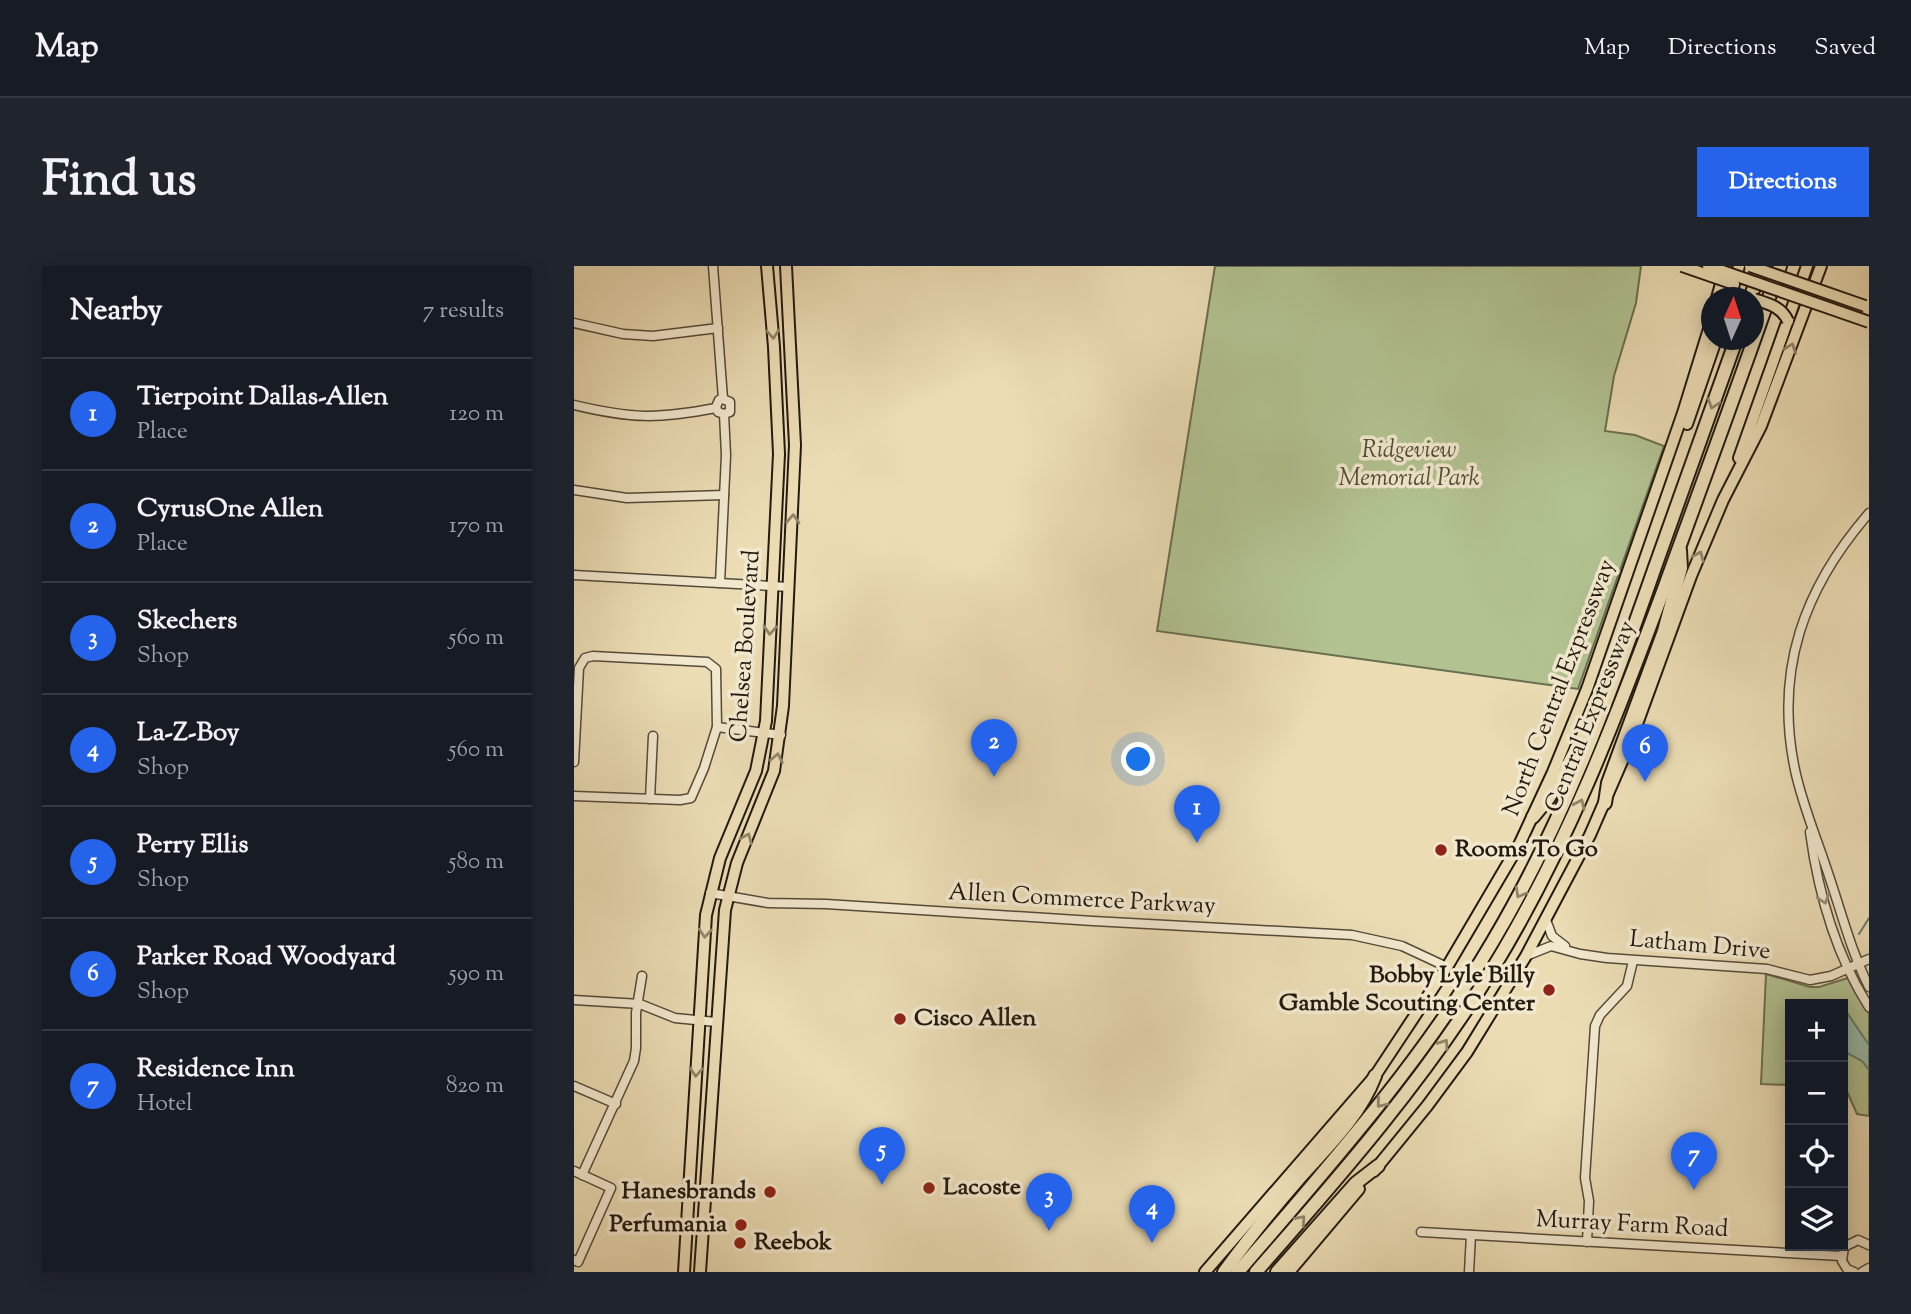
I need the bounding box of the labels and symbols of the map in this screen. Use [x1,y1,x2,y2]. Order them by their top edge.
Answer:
north arrow [1701,287,1764,350]
one-way arrow [766,329,781,340]
one-way arrow [1783,343,1797,355]
one-way arrow [1707,397,1721,409]
park label: Ridgeview Memorial Park [1338,434,1480,496]
one-way arrow [785,513,800,524]
street label: Chelsea Boulevard [722,548,770,743]
one-way arrow [1691,551,1705,563]
street label: North Central Expressway [1498,556,1622,820]
street label: Central Expressway [1539,617,1643,817]
one-way arrow [763,625,778,636]
pin: 2 [971,719,1017,777]
pin: 6 [1622,724,1668,782]
your location [1121,742,1155,776]
one-way arrow [769,752,784,764]
pin: 1 [1174,785,1220,843]
one-way arrow [1572,798,1586,811]
one-way arrow [739,833,753,845]
place label: Rooms To Go [1455,833,1598,867]
marker: Rooms To Go [1433,842,1449,858]
street label: Allen Commerce Parkway [947,876,1217,924]
one-way arrow [1515,886,1528,898]
one-way arrow [1815,893,1830,905]
street label: Latham Drive [1628,923,1772,969]
one-way arrow [698,928,713,939]
place label: Bobby Lyle Billy Gamble Scouting Center [1279,959,1536,1021]
marker: Bobby Lyle Billy Gamble Scouting Center [1541,982,1557,998]
place label: Cisco Allen [914,1002,1037,1036]
marker: Cisco Allen [892,1011,908,1027]
one-way arrow [1436,1038,1449,1051]
one-way arrow [689,1067,704,1078]
one-way arrow [1377,1096,1390,1108]
pin: 5 [859,1127,905,1185]
pin: 7 [1671,1132,1717,1190]
place label: Lacoste [943,1171,1021,1205]
pin: 3 [1026,1173,1072,1231]
place label: Hanesbrands [622,1175,756,1209]
marker: Lacoste [921,1180,937,1196]
marker: Hanesbrands [762,1184,778,1200]
pin: 4 [1129,1185,1175,1243]
street label: Murray Farm Road [1535,1203,1730,1247]
place label: Perfumania [609,1208,728,1242]
one-way arrow [1293,1216,1305,1229]
marker: Perfumania [733,1217,749,1233]
place label: Reebok [754,1226,833,1260]
marker: Reebok [732,1235,748,1251]

